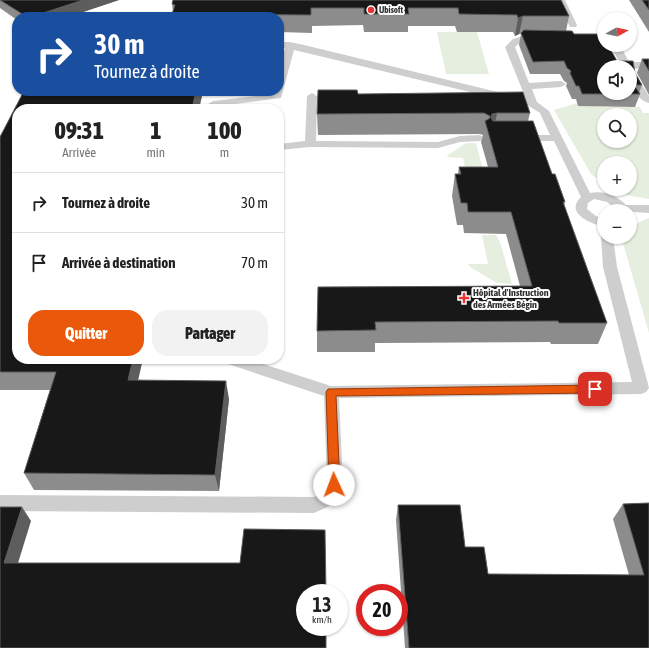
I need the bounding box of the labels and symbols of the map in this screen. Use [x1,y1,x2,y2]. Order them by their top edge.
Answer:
marker: Ubisoft [366,5,376,15]
place label: Ubisoft [379,5,404,15]
north arrow [597,12,637,52]
place label: Hôpital d'Instruction des Armées Bégin [473,287,549,310]
marker: Hôpital d'Instruction des Armées Bégin [458,292,470,304]
pin [578,372,612,406]
position arrow [313,464,355,506]
speed limit sign: 20 [356,584,408,636]

